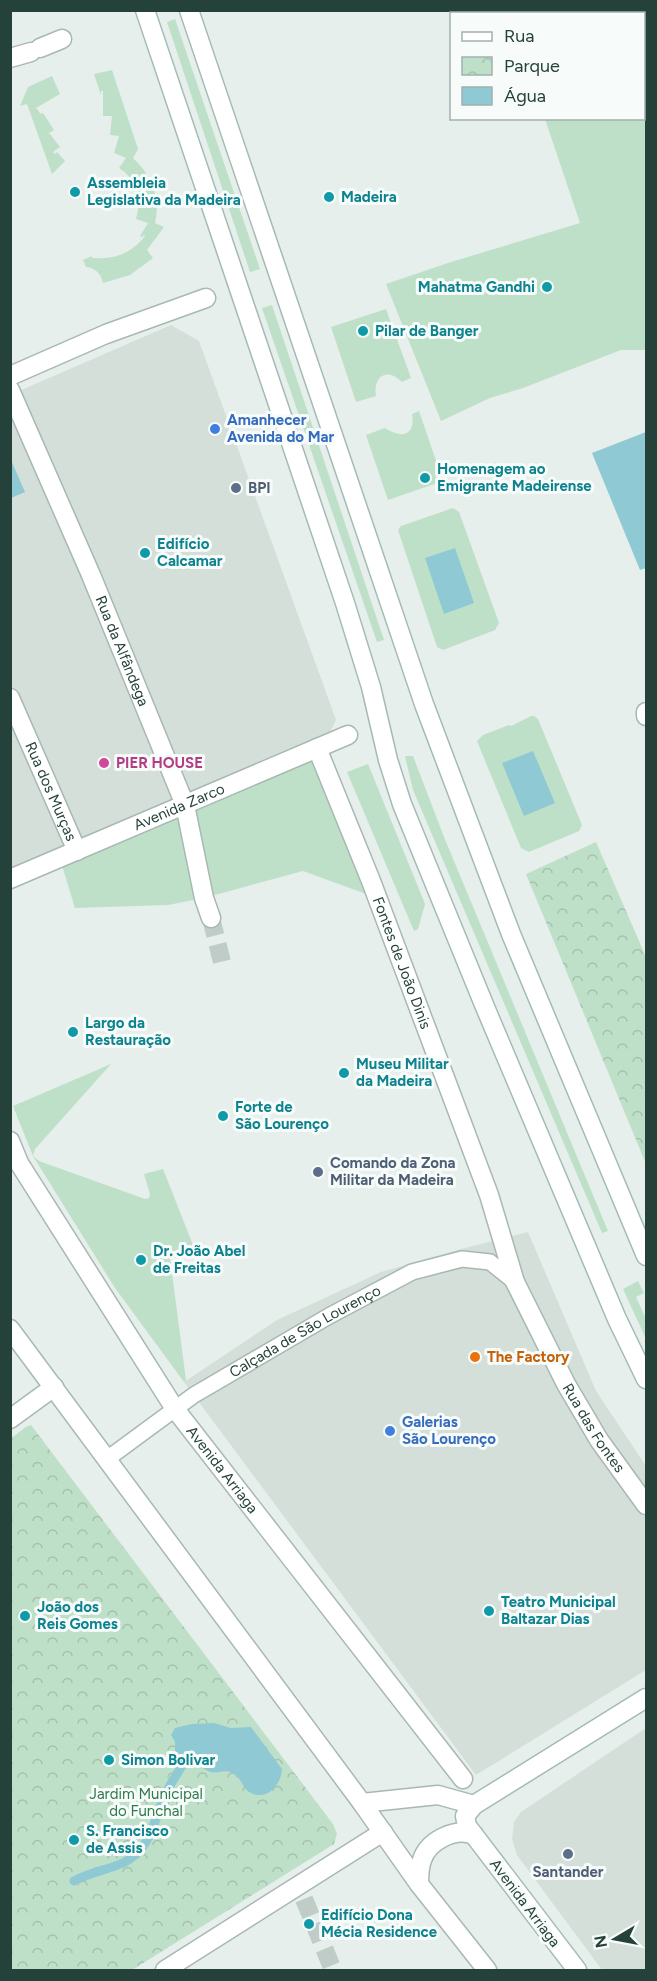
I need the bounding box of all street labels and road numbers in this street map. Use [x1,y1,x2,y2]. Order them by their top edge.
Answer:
street label: Rua da Alfândega [91,593,153,709]
street label: Rua dos Murças [21,739,80,844]
street label: Avenida Zarco [131,779,228,834]
street label: Fontes de João Dinis [369,894,435,1031]
street label: Calçada de São Lourenço [226,1281,384,1381]
street label: Rua das Fontes [559,1380,629,1476]
street label: Avenida Arriaga [183,1422,262,1517]
street label: Avenida Arriaga [486,1855,564,1951]

